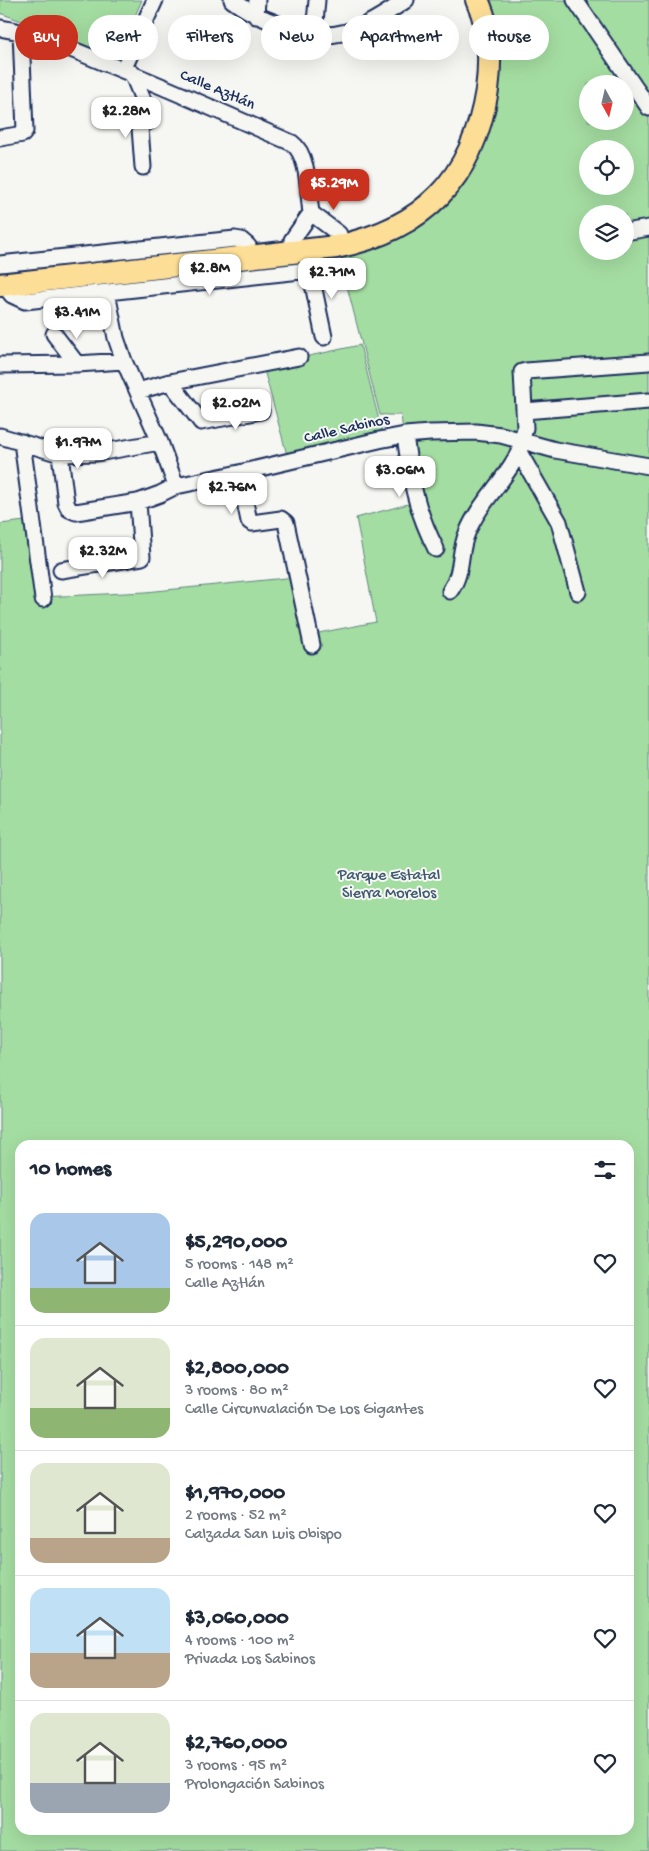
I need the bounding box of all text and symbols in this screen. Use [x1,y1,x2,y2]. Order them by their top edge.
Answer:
chip: Buy [15,15,78,60]
chip: Rent [88,15,158,60]
chip: Filters [168,15,251,60]
chip: New [261,15,332,60]
chip: Apartment [342,15,459,60]
chip: House [469,15,549,60]
street label: Calle Aztlán [177,67,258,115]
north arrow [579,75,634,130]
map controls [579,75,634,260]
pin: $2.28M [85,96,167,139]
text: $2.28M [102,103,150,122]
button: locate [579,140,634,195]
pin: $5.29M [293,168,375,211]
text: $5.29M [310,175,358,194]
button: layers [579,205,634,260]
pin: $2.8M [175,254,245,296]
pin: $2.71M [291,258,373,300]
text: $2.8M [190,260,230,279]
text: $2.71M [309,264,355,283]
pin: $3.41M [36,298,118,340]
text: $3.41M [54,304,100,323]
pin: $2.02M [195,388,277,431]
text: $2.02M [212,395,260,414]
street label: Calle Sabinos [303,411,392,449]
pin: $1.97M [37,428,119,470]
text: $1.97M [55,434,101,453]
pin: $3.06M [359,456,441,498]
text: $3.06M [376,462,424,481]
pin: $2.76M [191,472,273,515]
text: $2.76M [208,479,256,498]
pin: $2.32M [62,536,144,579]
text: $2.32M [79,543,127,562]
park label: Parque Estatal Sierra Morelos [337,867,440,904]
icon: filters [591,1156,619,1184]
text: 10 homes [30,1158,111,1183]
text: $5,290,000 [185,1231,287,1256]
icon: home [70,1233,130,1293]
icon: heart [591,1249,619,1277]
text: 5 rooms · 148 m² [185,1256,294,1275]
text: Calle Aztlán [185,1275,265,1294]
text: $2,800,000 [185,1357,289,1382]
icon: home [70,1358,130,1418]
icon: heart [591,1374,619,1402]
text: 3 rooms · 80 m² [185,1382,289,1401]
text: Calle Circunvalación De Los Gigantes [185,1401,423,1420]
text: $1,970,000 [185,1482,285,1507]
icon: home [70,1483,130,1543]
icon: heart [591,1499,619,1527]
text: 2 rooms · 52 m² [185,1507,287,1526]
text: Calzada San Luis Obispo [185,1526,342,1545]
text: $3,060,000 [185,1607,289,1632]
icon: home [70,1608,130,1668]
icon: heart [591,1624,619,1652]
text: 4 rooms · 100 m² [185,1632,295,1651]
text: Privada Los Sabinos [185,1651,315,1670]
text: $2,760,000 [185,1732,287,1757]
icon: home [70,1733,130,1793]
icon: heart [591,1749,619,1777]
text: 3 rooms · 95 m² [185,1757,287,1776]
text: Prolongación Sabinos [185,1776,324,1795]

